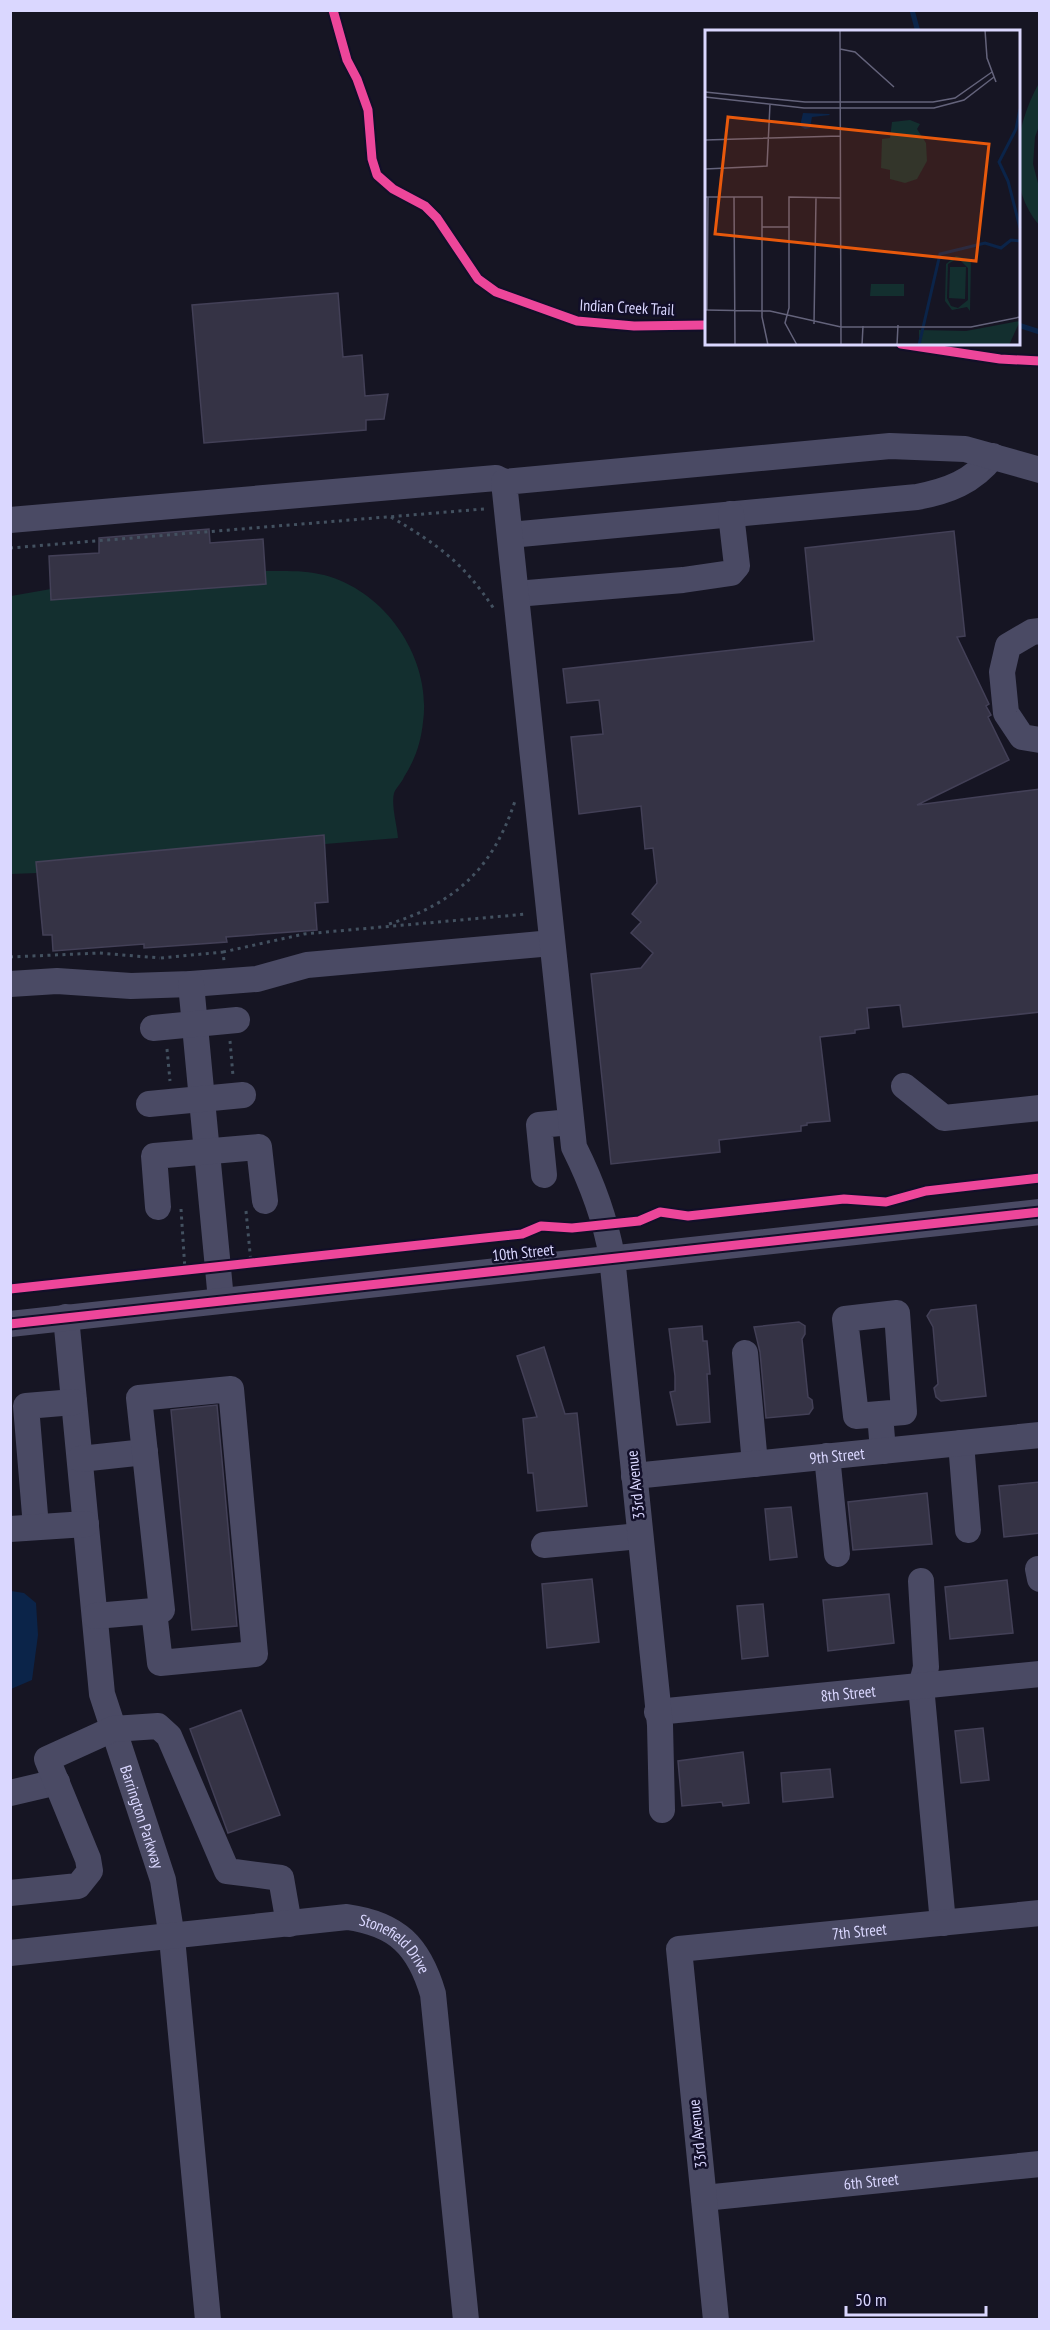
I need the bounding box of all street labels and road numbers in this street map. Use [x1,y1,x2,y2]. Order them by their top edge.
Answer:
street label: Indian Creek Trail [579,295,675,319]
street label: 10th Street [491,1239,556,1265]
street label: 9th Street [808,1443,866,1468]
street label: 33rd Avenue [621,1450,649,1520]
street label: 8th Street [820,1680,877,1706]
street label: Barrington Parkway [116,1763,169,1871]
street label: Stonefield Drive [357,1909,434,1977]
street label: 7th Street [831,1918,888,1944]
street label: 33rd Avenue [683,2099,711,2169]
street label: 6th Street [843,2168,900,2194]

